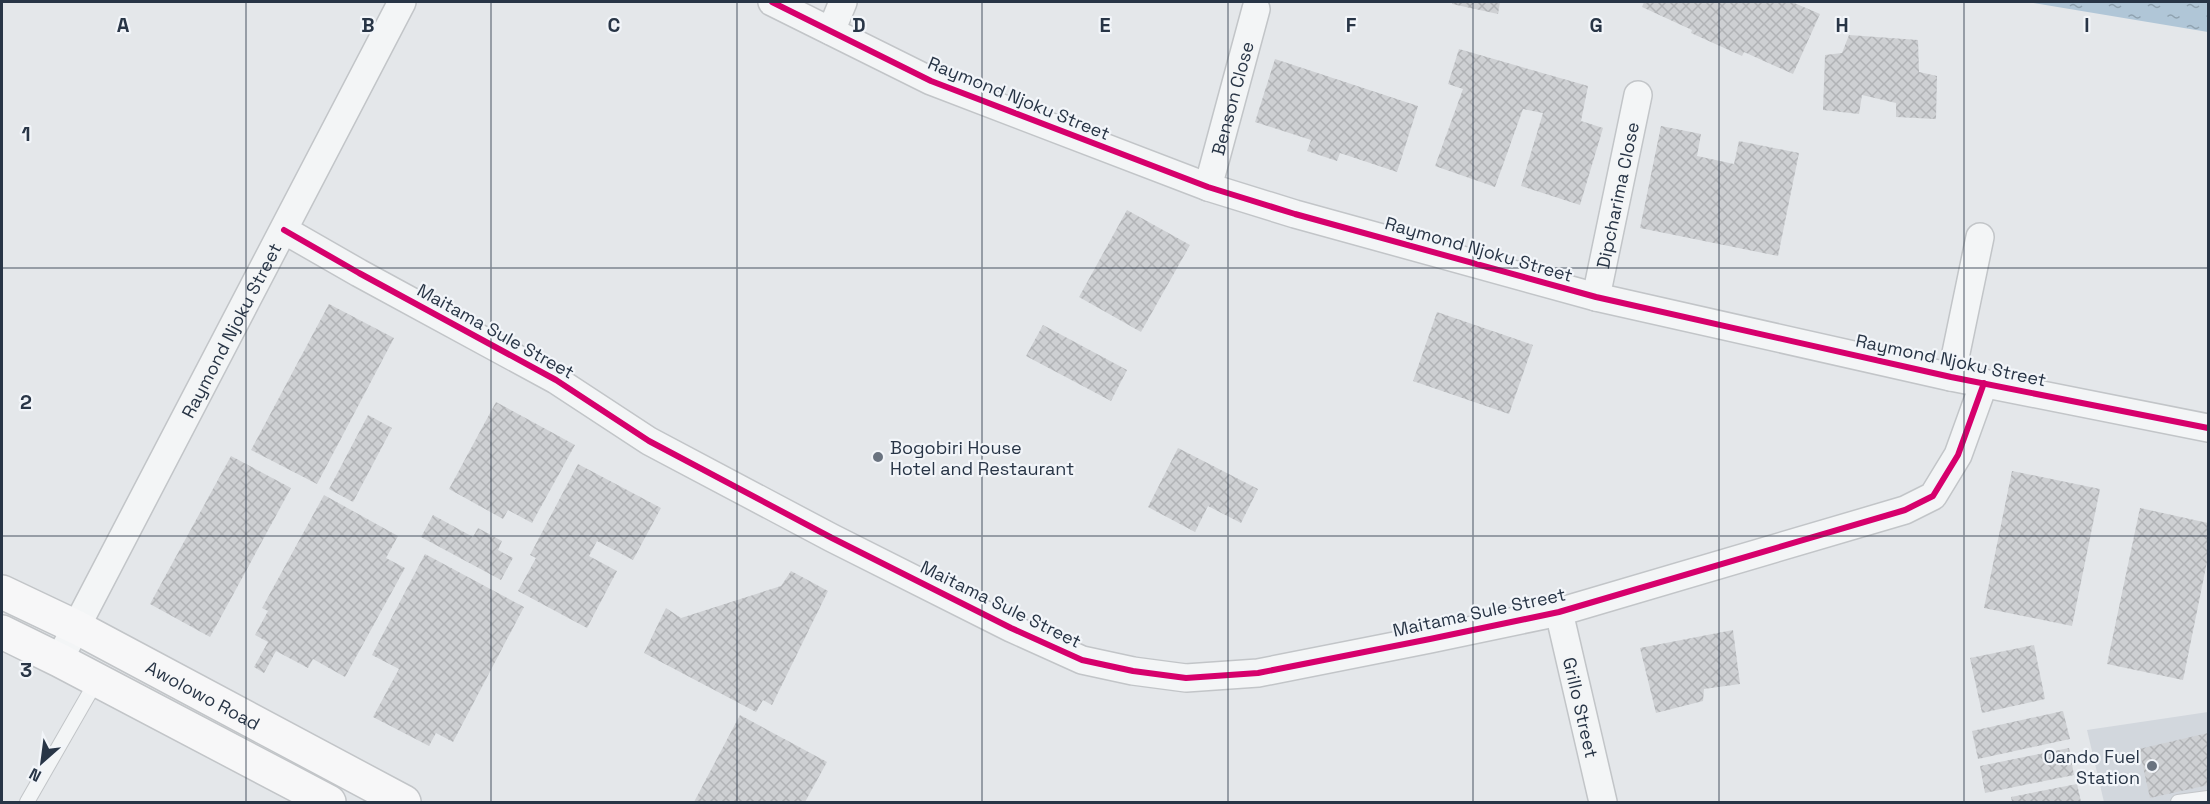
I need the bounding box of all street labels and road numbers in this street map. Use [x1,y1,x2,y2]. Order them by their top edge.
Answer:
street label: Benson Close [1206,39,1258,158]
street label: Raymond Njoku Street [925,51,1113,145]
street label: Dipcharima Close [1591,120,1644,271]
street label: Raymond Njoku Street [1382,211,1576,287]
street label: Raymond Njoku Street [176,239,286,422]
street label: Maitama Sule Street [413,278,579,384]
street label: Raymond Njoku Street [1854,329,2048,391]
street label: Maitama Sule Street [917,555,1085,653]
street label: Maitama Sule Street [1390,582,1568,642]
street label: Awolowo Road [142,655,264,735]
street label: Grillo Street [1558,655,1604,760]

